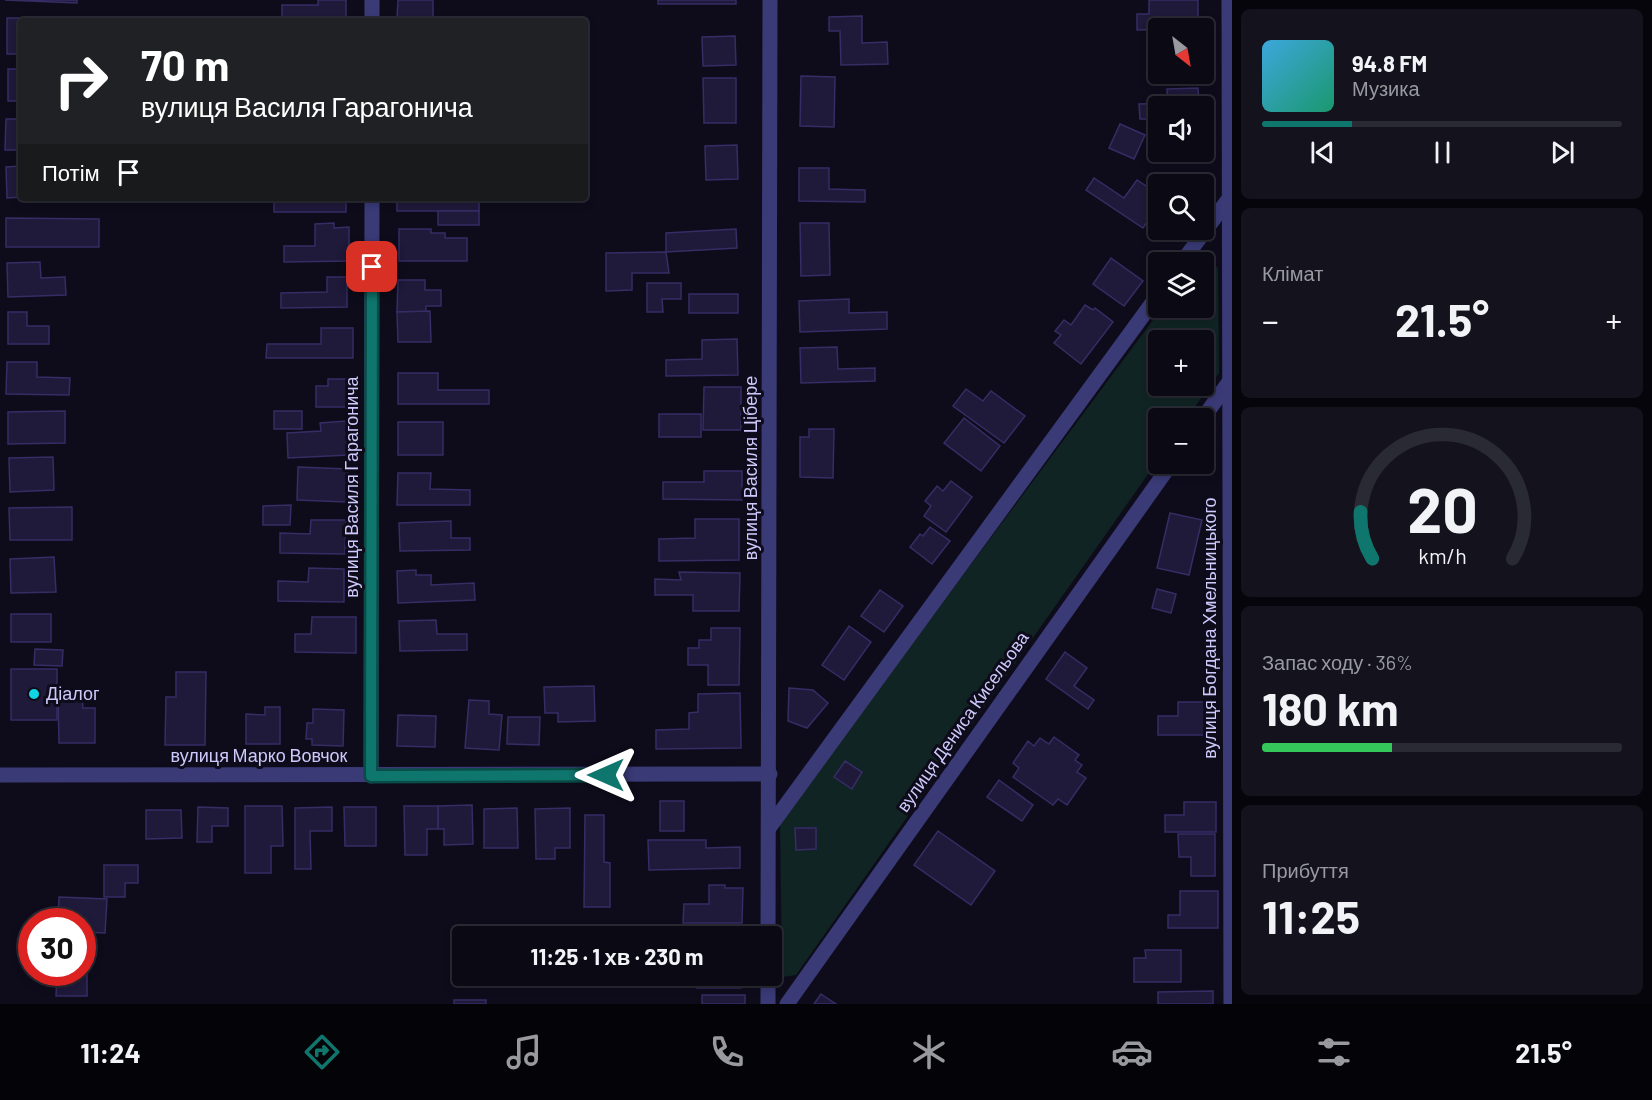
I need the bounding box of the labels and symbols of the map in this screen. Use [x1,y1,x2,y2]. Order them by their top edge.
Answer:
north arrow [1148,18,1214,84]
pin [346,241,397,292]
street label: вулиця Василя Гарагонича [340,375,362,598]
street label: вулиця Василя Цібере [739,376,761,560]
street label: вулиця Богдана Хмельницького [1198,497,1220,759]
street label: вулиця Дениса Кисельова [892,626,1033,816]
place label: Діалог [46,682,100,704]
marker: Діалог [27,687,41,701]
position arrow [574,743,638,807]
street label: вулиця Марко Вовчок [171,744,348,766]
speed limit sign: 30 [18,908,96,986]

